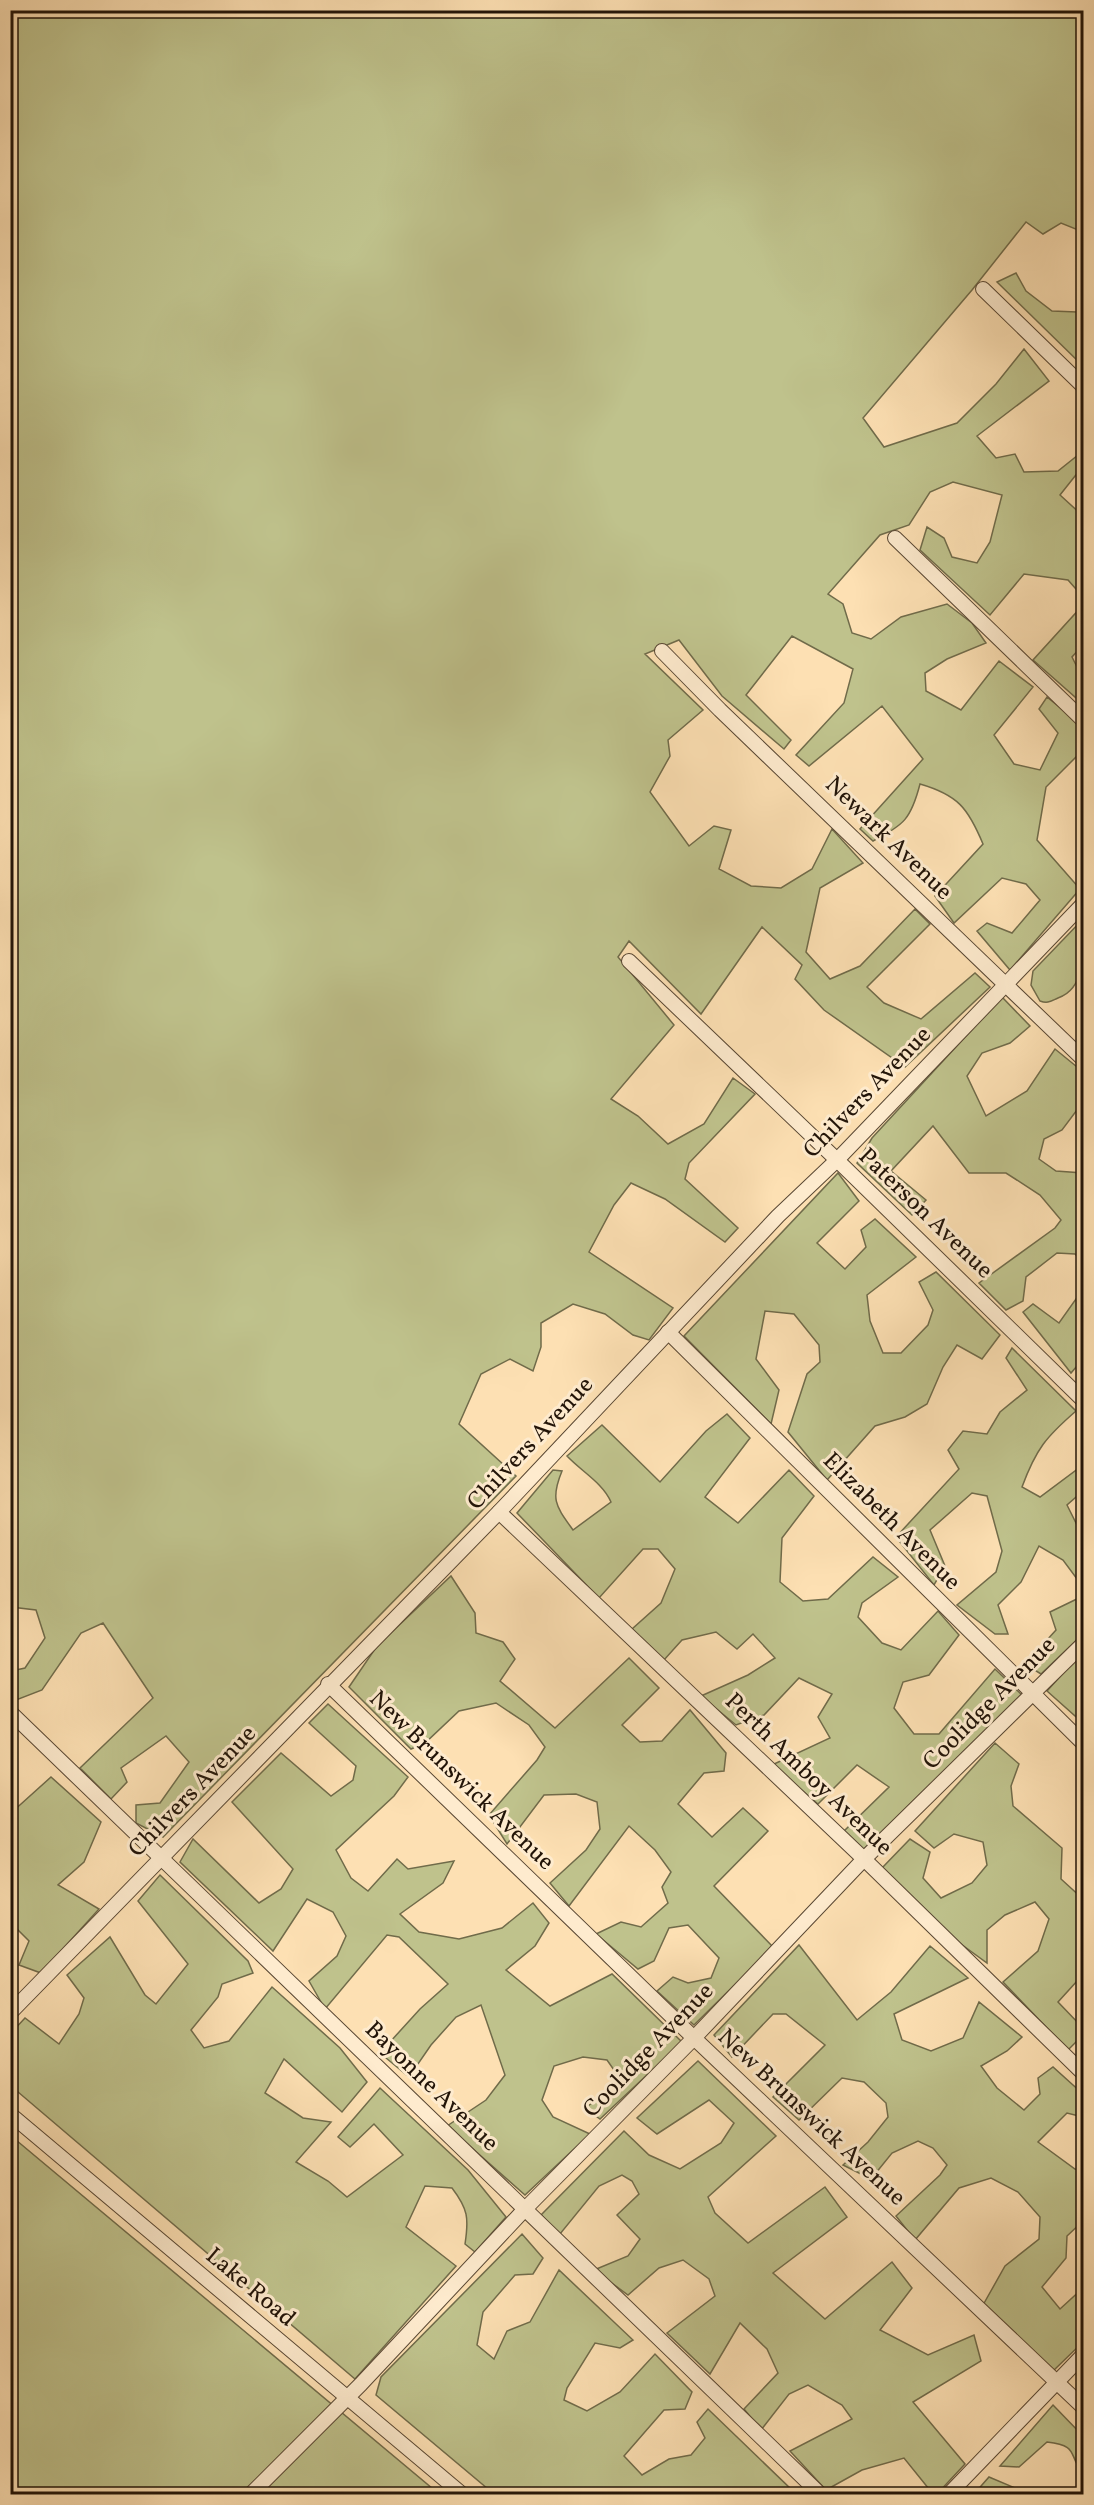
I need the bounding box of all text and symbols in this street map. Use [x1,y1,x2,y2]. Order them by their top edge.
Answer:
street label: Newark Avenue [817,769,959,909]
street label: Chilvers Avenue [796,1019,940,1167]
street label: Paterson Avenue [850,1141,1000,1287]
street label: Chilvers Avenue [460,1370,602,1518]
street label: Elizabeth Avenue [814,1445,968,1599]
street label: Coolidge Avenue [916,1630,1064,1778]
street label: New Brunswick Avenue [361,1683,561,1879]
street label: Perth Amboy Avenue [716,1686,900,1864]
street label: Chilvers Avenue [121,1718,265,1866]
street label: Coolidge Avenue [576,1976,722,2126]
street label: Bayonne Avenue [356,2014,506,2160]
street label: New Brunswick Avenue [709,2021,913,2215]
street label: Lake Road [198,2240,302,2336]

